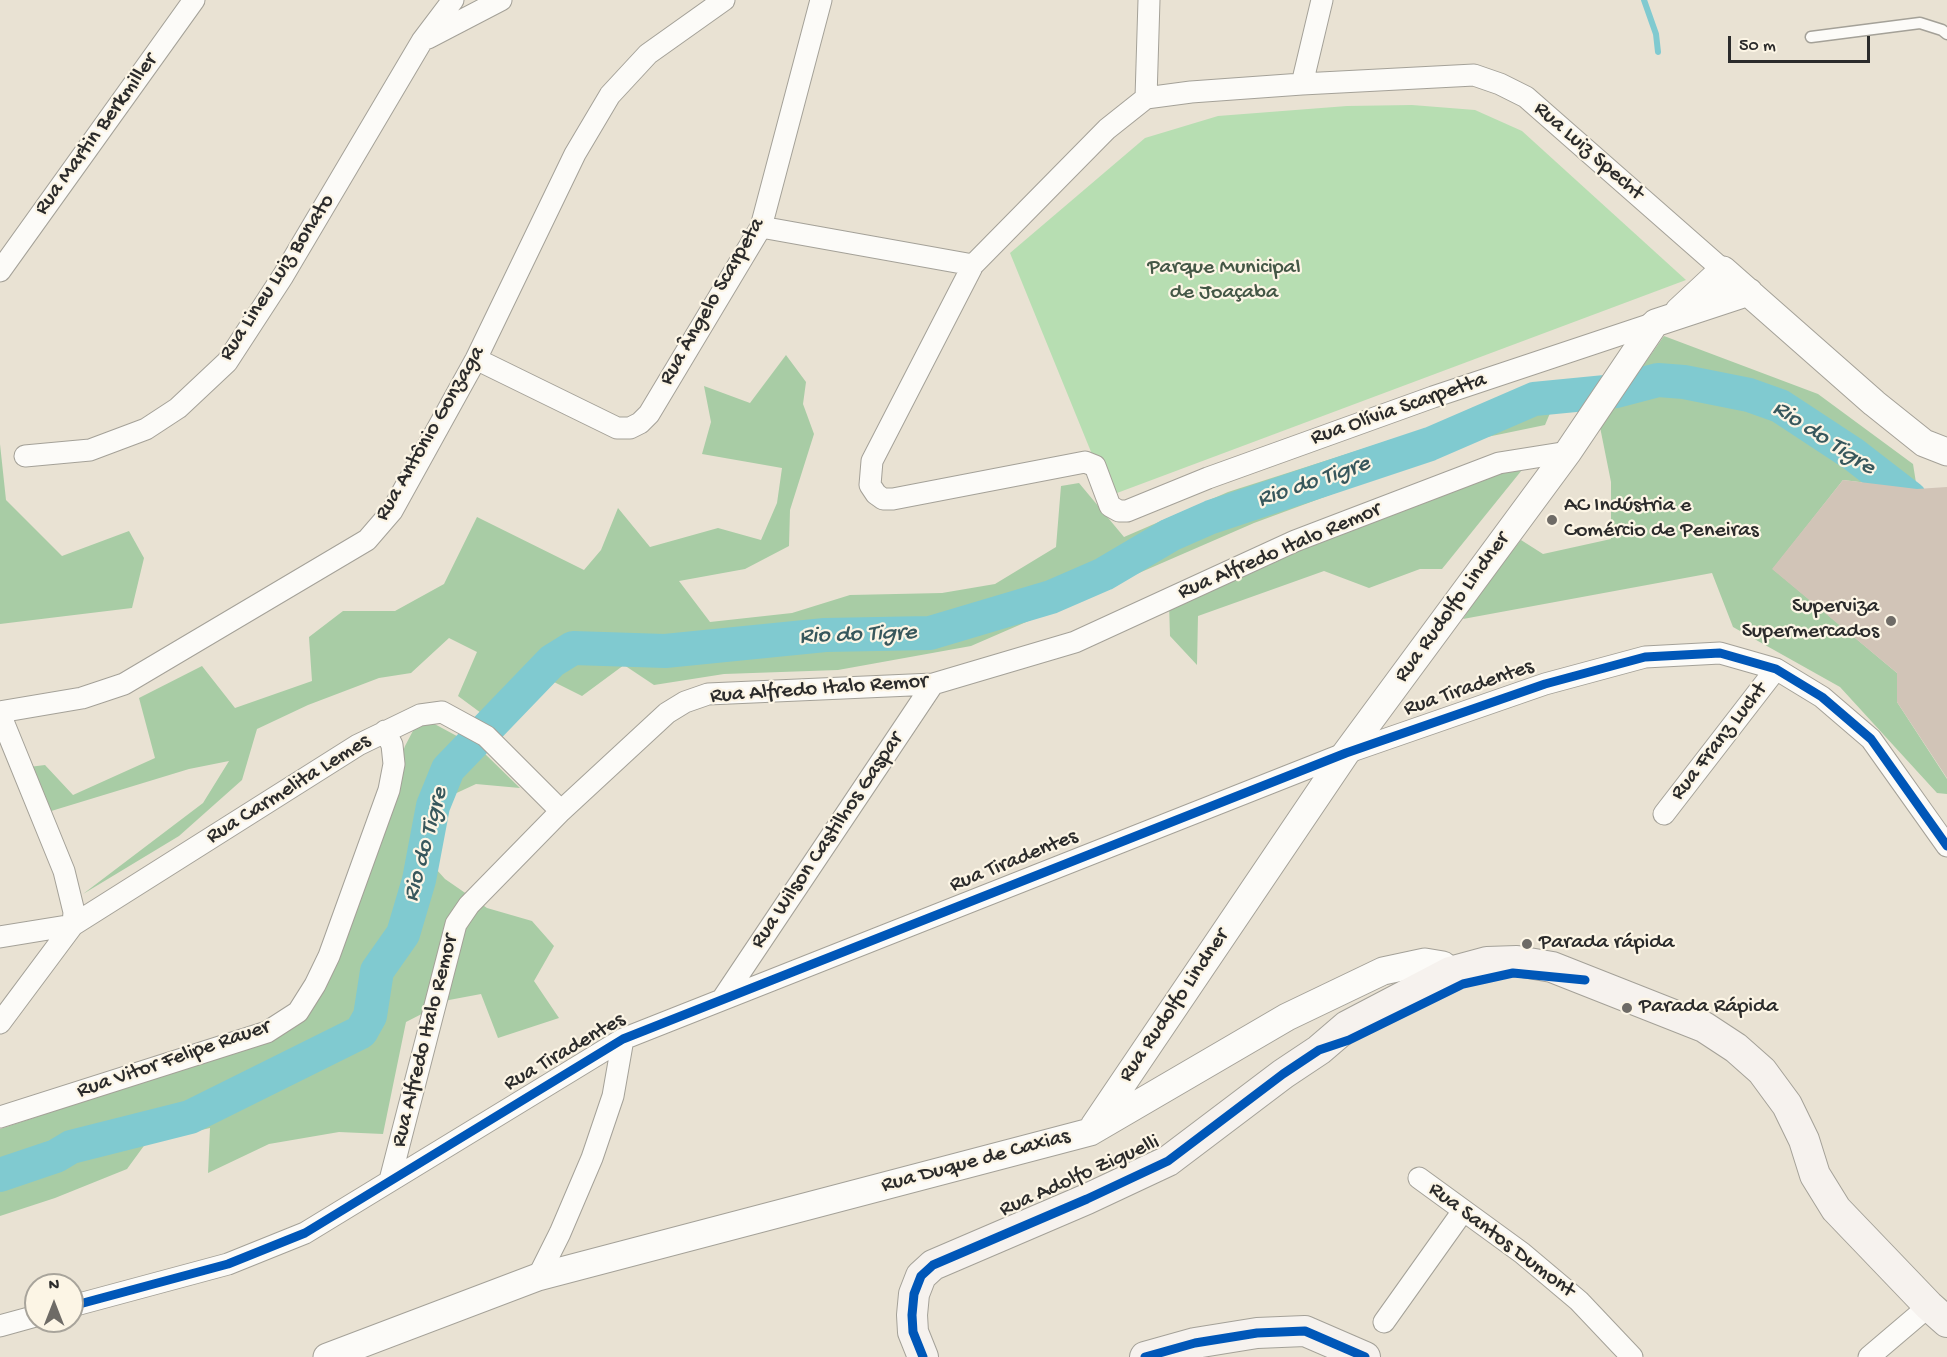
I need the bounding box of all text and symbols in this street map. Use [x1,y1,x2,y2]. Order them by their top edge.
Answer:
scale bar [1731,24,1874,62]
text: 50 m [1739,36,1776,57]
street label: Rua Martin Berkmiller [29,49,165,221]
street label: Rua Luiz Specht [1527,97,1649,207]
street label: Rua Lineu Luiz Bonato [214,190,342,366]
street label: Rua Ângelo Scarpeta [654,214,772,390]
park label: Parque Municipal de Joaçaba [1147,256,1301,308]
street label: Rua Antônio Gonzaga [370,342,492,526]
street label: Rua Olívia Scarpetta [1308,368,1490,452]
water label: Rio do Tigre [1766,395,1880,483]
water label: Rio do Tigre [1254,450,1374,516]
place label: AC Indústria e Comércio de Peneiras [1564,494,1759,546]
street label: Rua Alfredo Italo Remor [1174,497,1386,607]
marker: AC Indústria e Comércio de Peneiras [1545,513,1559,527]
street label: Rua Rudolfo Lindner [1390,528,1516,688]
place label: Superviza Supermercados [1742,595,1879,646]
marker: Superviza Supermercados [1884,614,1898,628]
water label: Rio do Tigre [799,620,917,652]
street label: Rua Tiradentes [1401,654,1537,724]
street label: Rua Alfredo Italo Remor [709,669,929,711]
street label: Rua Franz Lucht [1666,678,1774,806]
street label: Rua Wilson Castilhos Gaspar [746,728,910,954]
street label: Rua Carmelita Lemes [202,729,376,851]
water label: Rio do Tigre [398,785,456,905]
street label: Rua Tiradentes [946,824,1082,900]
street label: Rua Rudolfo Lindner [1114,924,1236,1088]
place label: Parada rápida [1539,931,1674,957]
street label: Rua Alfredo Italo Remor [387,932,465,1150]
marker: Parada rápida [1520,937,1534,951]
place label: Parada Rápida [1639,995,1778,1021]
marker: Parada Rápida [1620,1001,1634,1015]
street label: Rua Tiradentes [500,1008,630,1098]
street label: Rua Vitor Felipe Rauer [74,1015,274,1105]
street label: Rua Duque de Caxias [879,1124,1073,1200]
street label: Rua Adolfo Ziguelli [996,1130,1164,1224]
street label: Rua Santos Dumont [1422,1177,1580,1305]
north arrow [24,1273,84,1333]
text: N [49,1277,59,1296]

